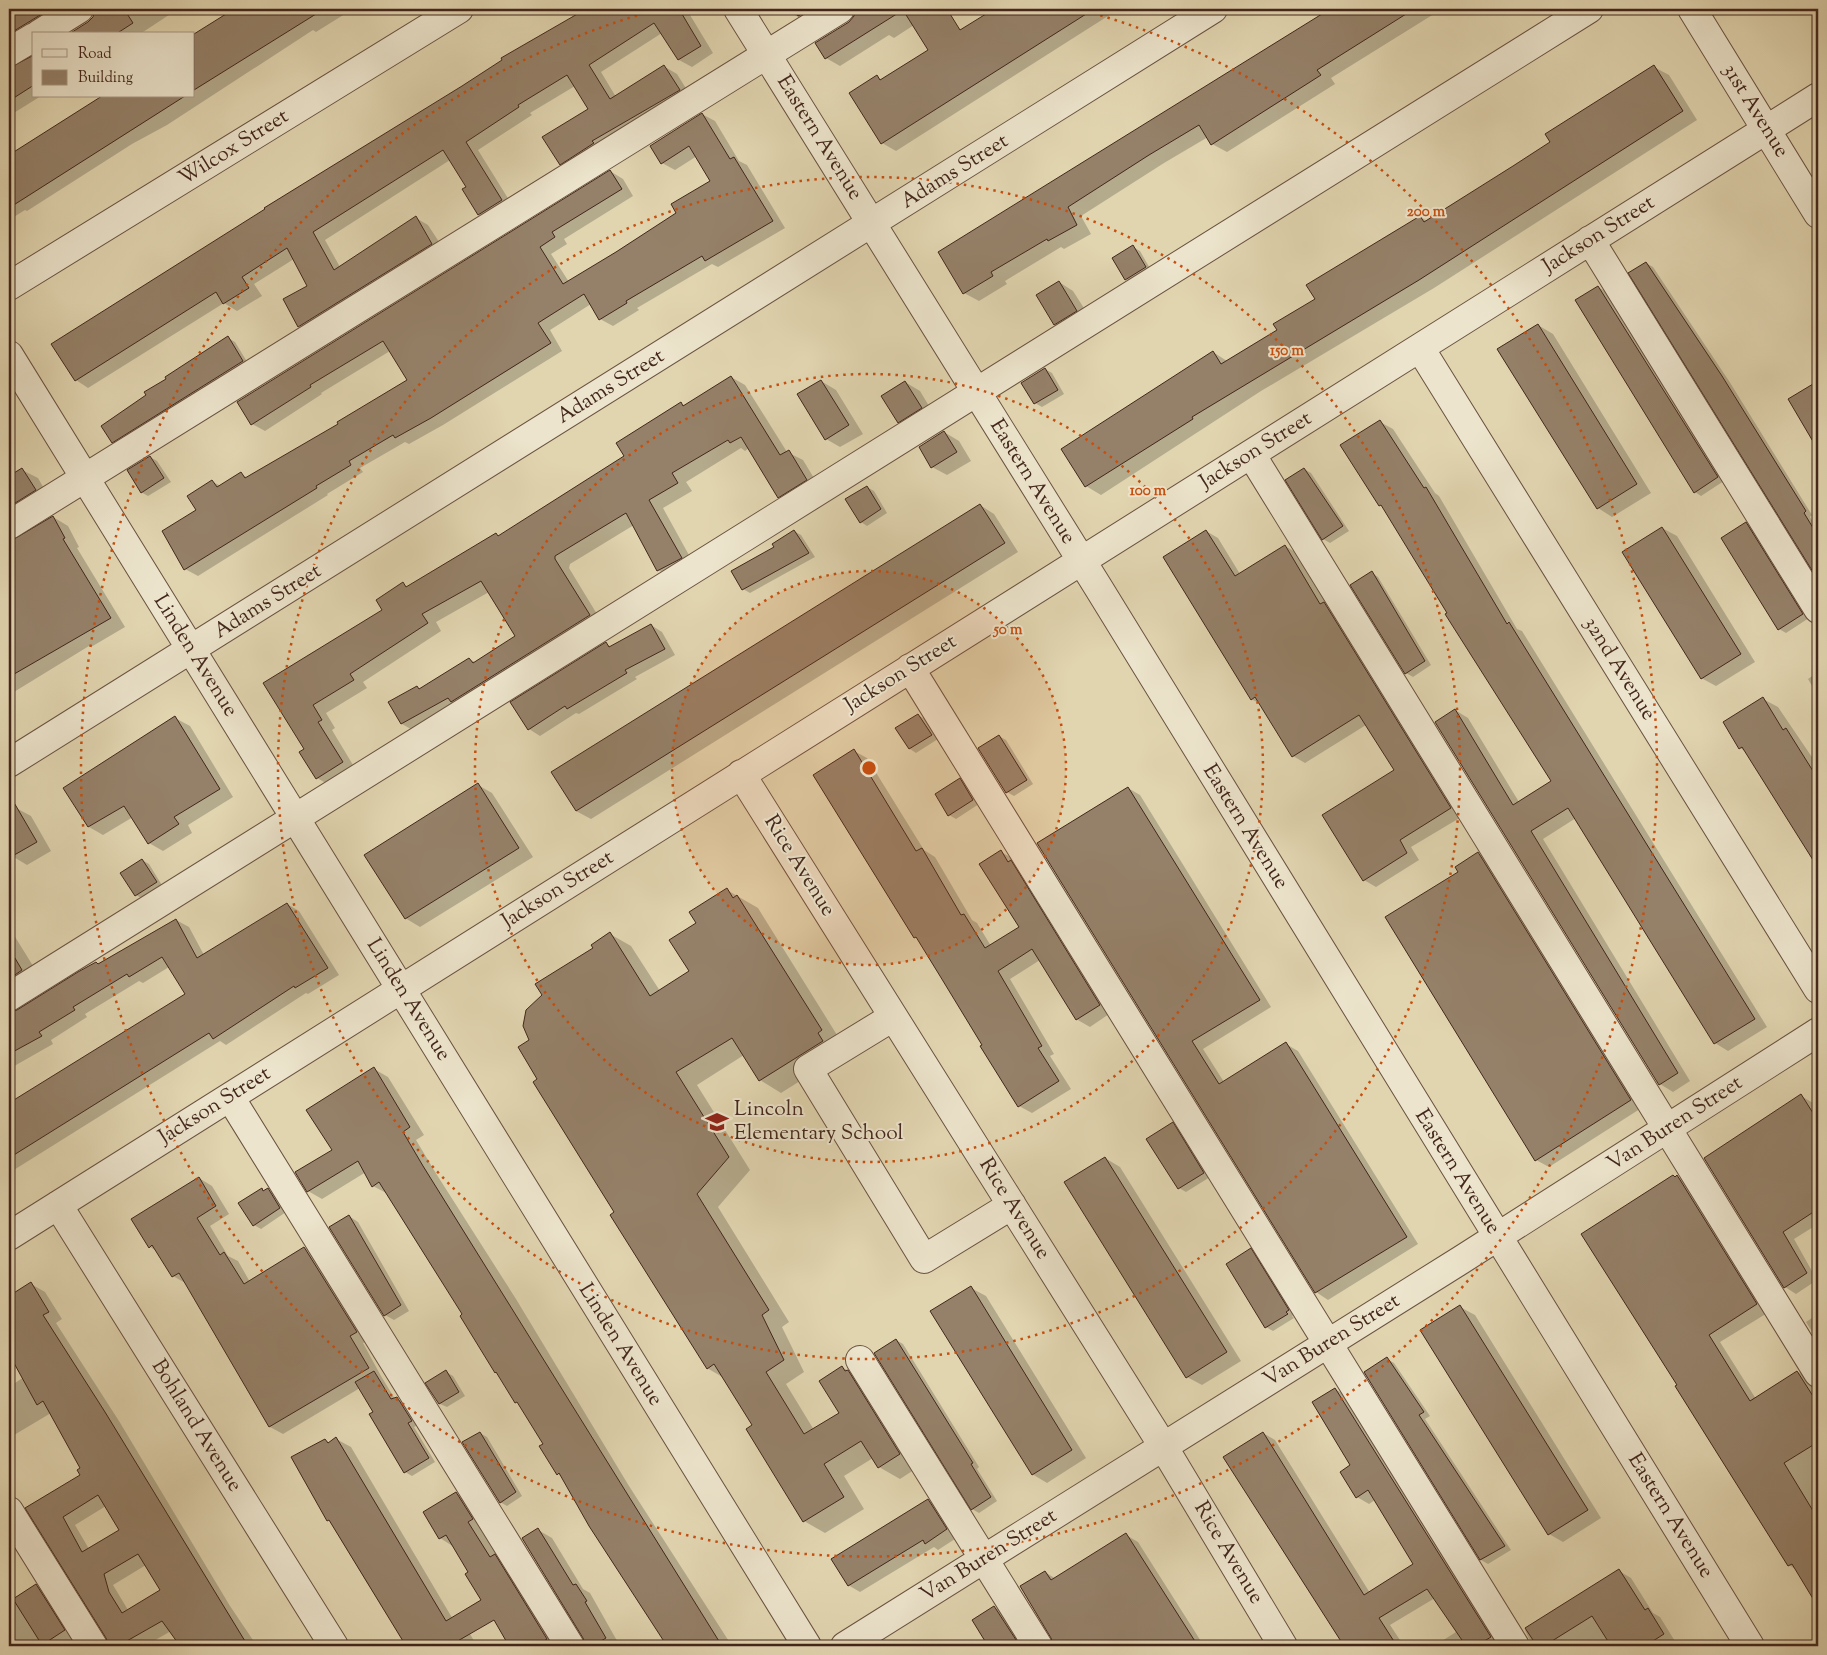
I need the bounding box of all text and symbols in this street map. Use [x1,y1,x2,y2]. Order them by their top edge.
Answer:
legend [32,32,195,98]
text: Road [78,44,112,65]
street label: 31st Avenue [1714,58,1796,164]
text: Building [78,68,133,89]
street label: Eastern Avenue [769,70,869,206]
street label: Wilcox Street [173,102,295,194]
street label: Adams Street [895,127,1015,217]
street label: Jackson Street [1536,189,1661,282]
text: 200 m [1407,202,1446,223]
text: 150 m [1270,341,1304,362]
street label: Adams Street [551,342,671,432]
street label: Jackson Street [1193,405,1318,498]
street label: Eastern Avenue [982,414,1082,550]
text: 100 m [1130,481,1167,502]
street label: Adams Street [208,557,328,647]
street label: Linden Avenue [145,589,245,723]
street label: 32nd Avenue [1575,611,1663,727]
text: 50 m [993,620,1023,641]
street label: Jackson Street [838,628,963,721]
centre of rings [860,759,878,777]
street label: Eastern Avenue [1195,759,1295,895]
street label: Rice Avenue [756,809,842,923]
street label: Jackson Street [495,844,620,937]
street label: Linden Avenue [358,933,458,1067]
street label: Jackson Street [152,1060,277,1153]
street label: Van Buren Street [1601,1069,1749,1179]
place label: Lincoln Elementary School [734,1095,904,1149]
street label: Eastern Avenue [1407,1104,1507,1240]
school or university icon: Lincoln Elementary School [704,1109,730,1135]
street label: Rice Avenue [971,1152,1057,1266]
street label: Linden Avenue [570,1278,670,1412]
street label: Van Buren Street [1258,1287,1406,1395]
street label: Bohland Avenue [143,1354,249,1498]
street label: Eastern Avenue [1620,1448,1720,1584]
street label: Rice Avenue [1186,1496,1270,1610]
street label: Van Buren Street [915,1502,1063,1610]

